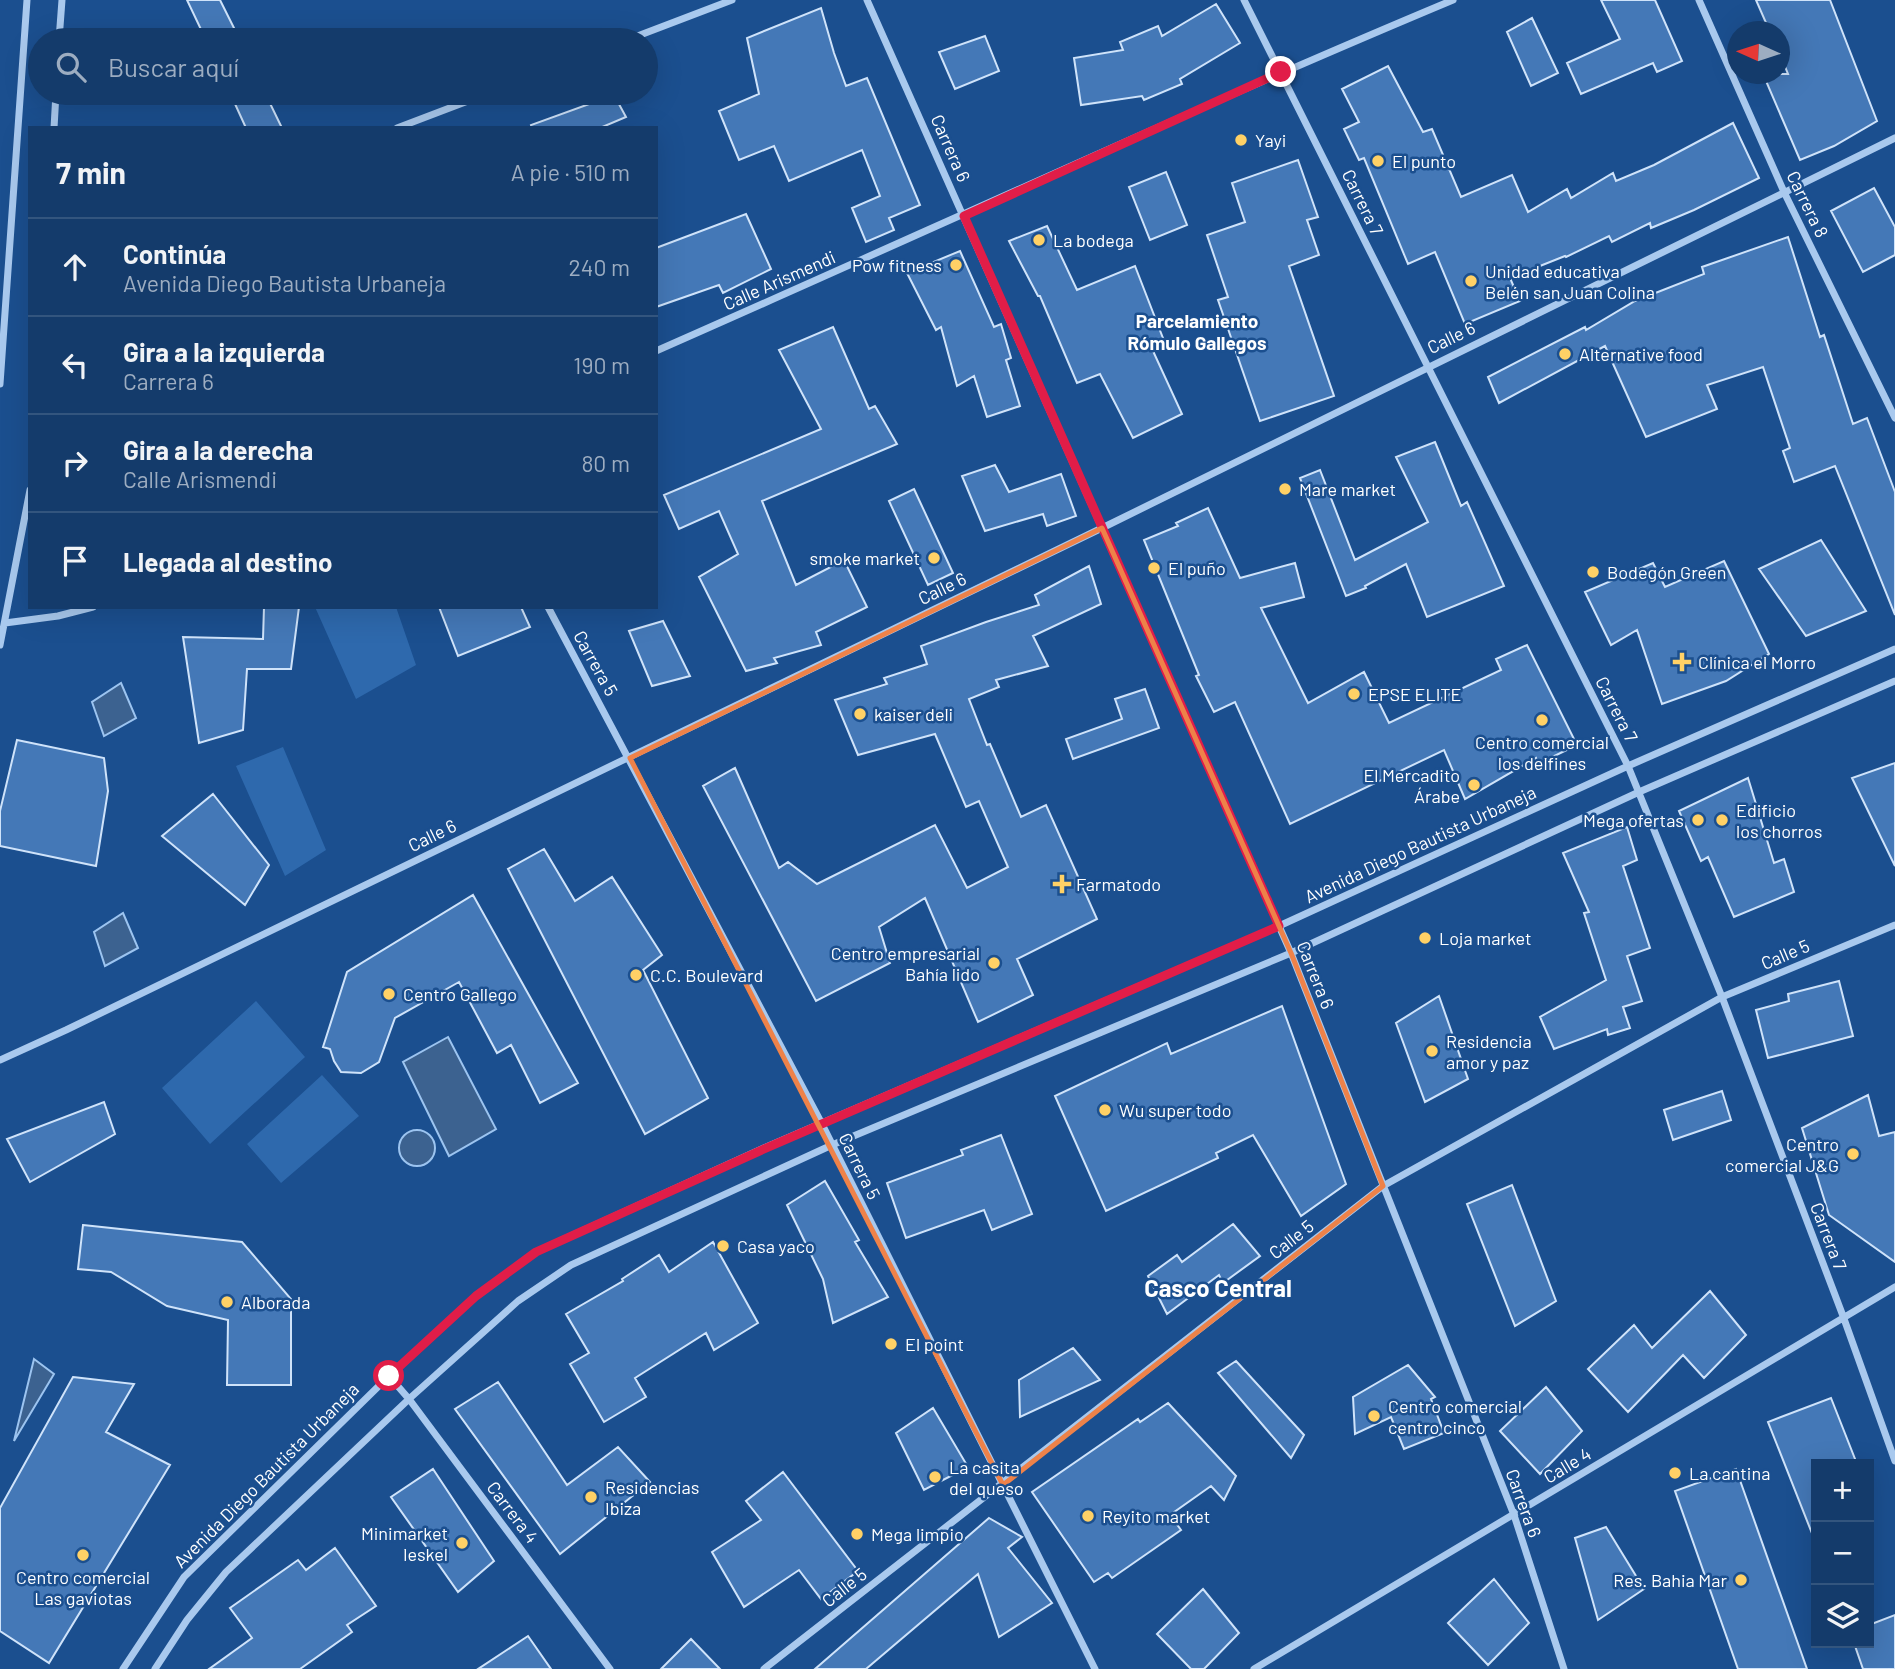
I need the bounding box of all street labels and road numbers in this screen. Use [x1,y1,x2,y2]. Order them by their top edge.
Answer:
street label: Carrera 6 [926,111,976,185]
street label: Carrera 7 [1338,166,1389,239]
street label: Carrera 8 [1782,167,1834,241]
street label: Calle Arismendi [719,245,839,315]
street label: Calle 6 [1423,316,1479,358]
street label: Calle 6 [914,567,970,609]
street label: Carrera 5 [569,627,623,699]
street label: Carrera 7 [1591,673,1643,746]
street label: Avenida Diego Bautista Urbaneja [1301,781,1539,907]
street label: Calle 6 [404,814,460,856]
street label: Calle 5 [1757,934,1813,974]
street label: Carrera 6 [1292,938,1340,1012]
street label: Carrera 5 [835,1129,885,1203]
street label: Carrera 7 [1806,1199,1852,1273]
street label: Calle 5 [1264,1215,1318,1263]
street label: Avenida Diego Bautista Urbaneja [169,1378,363,1572]
street label: Calle 4 [1539,1442,1595,1488]
street label: Carrera 6 [1501,1466,1547,1540]
street label: Carrera 4 [483,1477,543,1547]
street label: Calle 5 [817,1563,871,1611]

